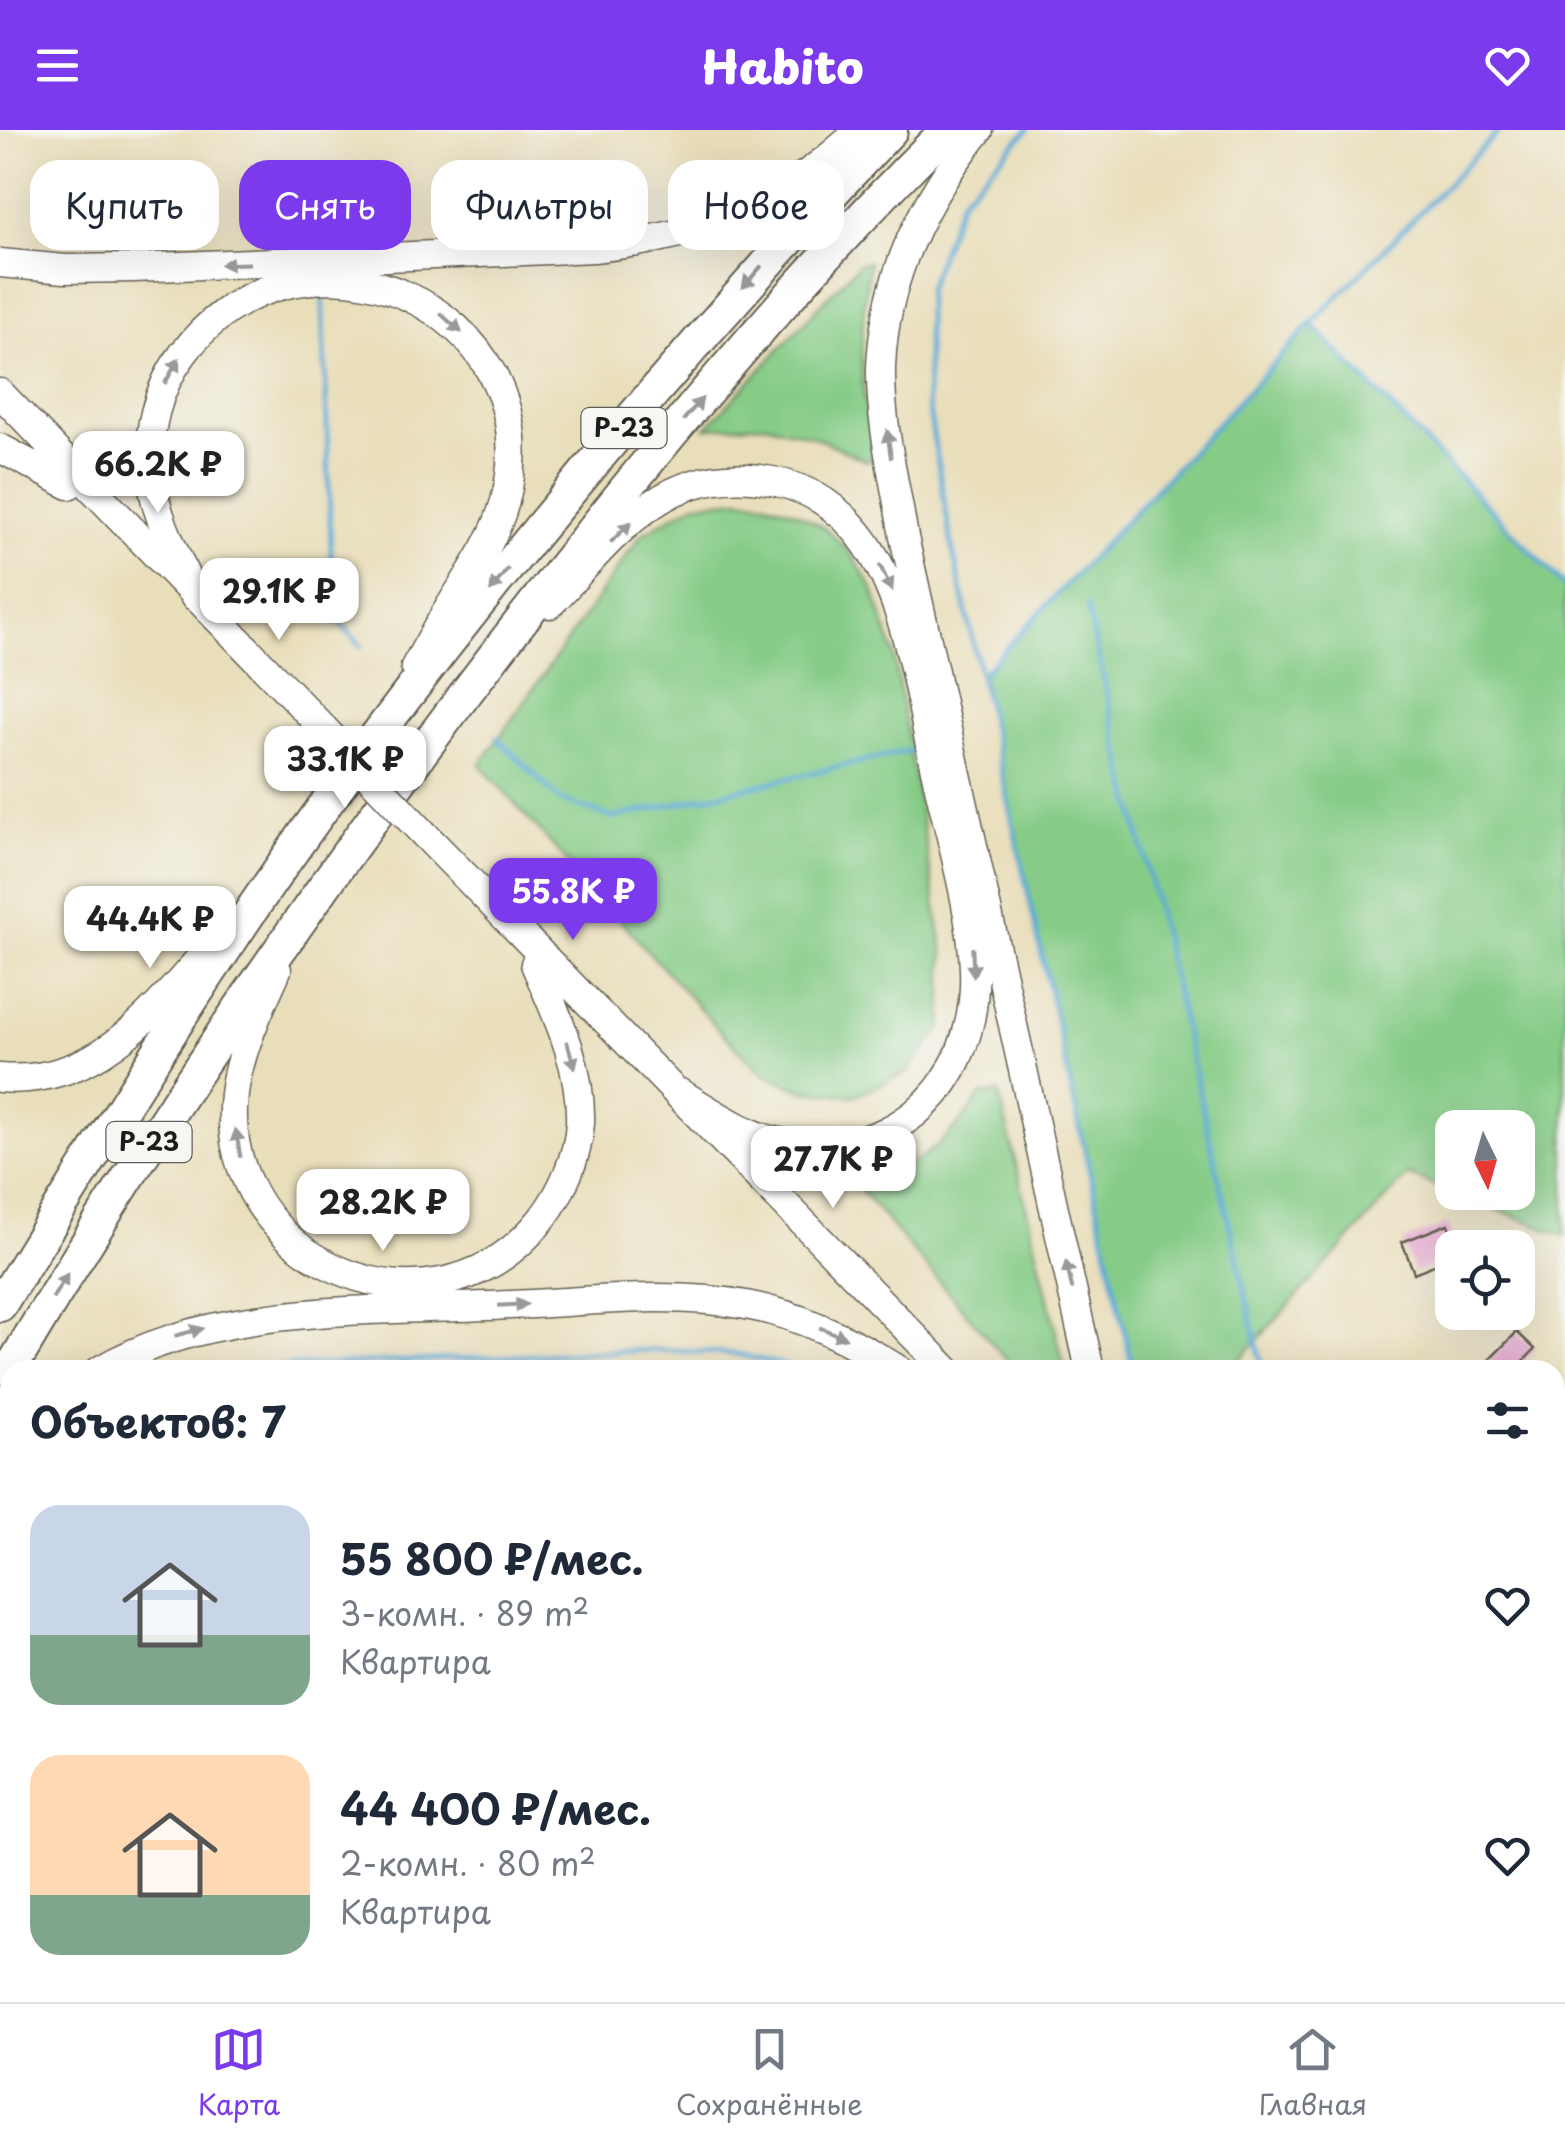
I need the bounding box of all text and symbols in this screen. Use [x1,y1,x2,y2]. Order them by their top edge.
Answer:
text: Habito [701,31,864,99]
icon: menu [30,38,85,93]
icon: heart [1480,38,1535,93]
chip: Купить [30,160,219,250]
chip: Снять [239,160,411,250]
chip: Фильтры [431,160,648,250]
chip: Новое [668,160,844,250]
one-way arrow [218,257,250,273]
one-way arrow [742,265,764,290]
one-way arrow [438,312,463,334]
one-way arrow [163,357,181,385]
one-way arrow [682,397,704,422]
road number: Р-23 [582,408,666,448]
one-way arrow [881,428,897,460]
pin: 66.2K ₽ [66,431,250,516]
text: 66.2K ₽ [94,439,222,487]
one-way arrow [608,520,632,544]
pin: 29.1K ₽ [187,558,371,643]
one-way arrow [877,564,894,593]
text: 29.1K ₽ [222,566,336,614]
one-way arrow [489,567,510,593]
pin: 33.1K ₽ [253,726,437,811]
text: 33.1K ₽ [286,734,404,782]
pin: 55.8K ₽ [481,858,665,943]
text: 55.8K ₽ [511,866,635,914]
pin: 44.4K ₽ [58,886,242,971]
text: 44.4K ₽ [86,894,214,942]
one-way arrow [965,947,981,979]
one-way arrow [564,1040,579,1070]
north arrow [1435,1110,1535,1210]
map controls [1435,1110,1535,1330]
road number: Р-23 [106,1122,192,1162]
pin: 27.7K ₽ [741,1126,925,1211]
one-way arrow [230,1127,246,1158]
text: 27.7K ₽ [773,1134,893,1182]
pin: 28.2K ₽ [291,1169,475,1254]
text: 28.2K ₽ [319,1177,447,1225]
button: locate [1435,1230,1535,1330]
one-way arrow [1061,1259,1076,1290]
one-way arrow [51,1272,68,1300]
one-way arrow [497,1297,529,1313]
one-way arrow [174,1324,205,1340]
one-way arrow [818,1325,847,1341]
text: Объектов: 7 [30,1389,286,1452]
icon: filters [1480,1393,1535,1448]
text: 55 800 ₽/мес. [340,1526,644,1589]
icon: home [110,1545,230,1665]
icon: heart [1480,1578,1535,1633]
text: 3-комн. · 89 m² [340,1589,589,1637]
text: Квартира [340,1637,491,1685]
text: 44 400 ₽/мес. [340,1776,651,1839]
icon: home [110,1795,230,1915]
icon: heart [1480,1828,1535,1883]
text: 2-комн. · 80 m² [340,1839,596,1887]
text: Квартира [340,1887,491,1935]
tab: Карта [198,2022,280,2125]
tab: Сохранённые [676,2022,863,2125]
tab: Главная [1259,2022,1367,2125]

